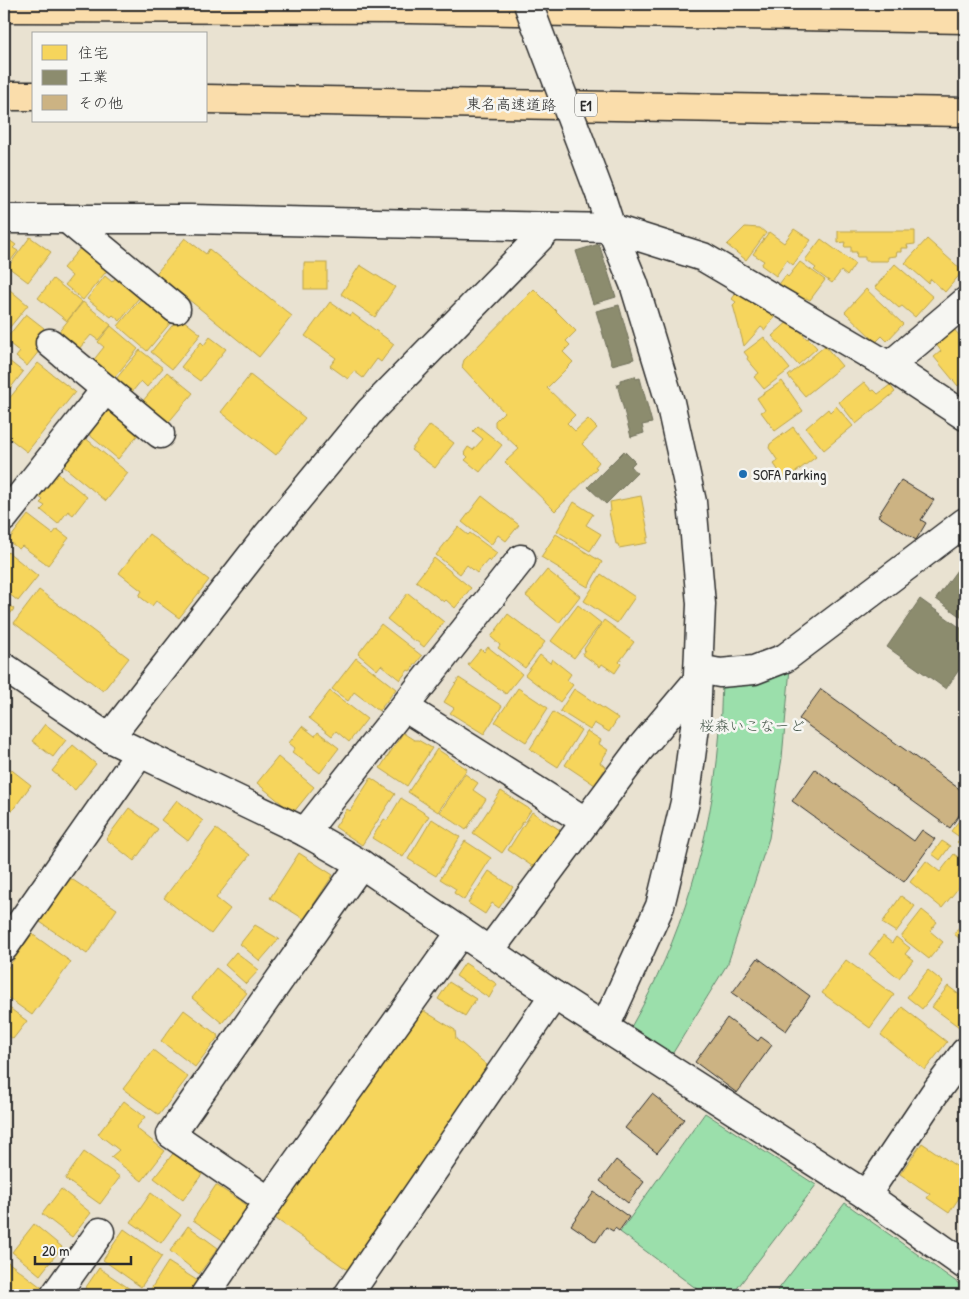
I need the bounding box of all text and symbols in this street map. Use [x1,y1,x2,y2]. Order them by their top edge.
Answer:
legend [32,32,208,122]
text: 住宅 [78,42,108,63]
text: 工業 [78,66,108,87]
text: その他 [78,92,123,113]
street label: 東名高速道路 [466,93,556,115]
road number: E1 [575,94,597,116]
place label: SOFA Parking [753,464,827,485]
marker: SOFA Parking [737,468,749,480]
park label: 桜森いこなーど [699,715,805,736]
scale bar [35,1234,131,1266]
text: 20 m [42,1240,69,1261]

